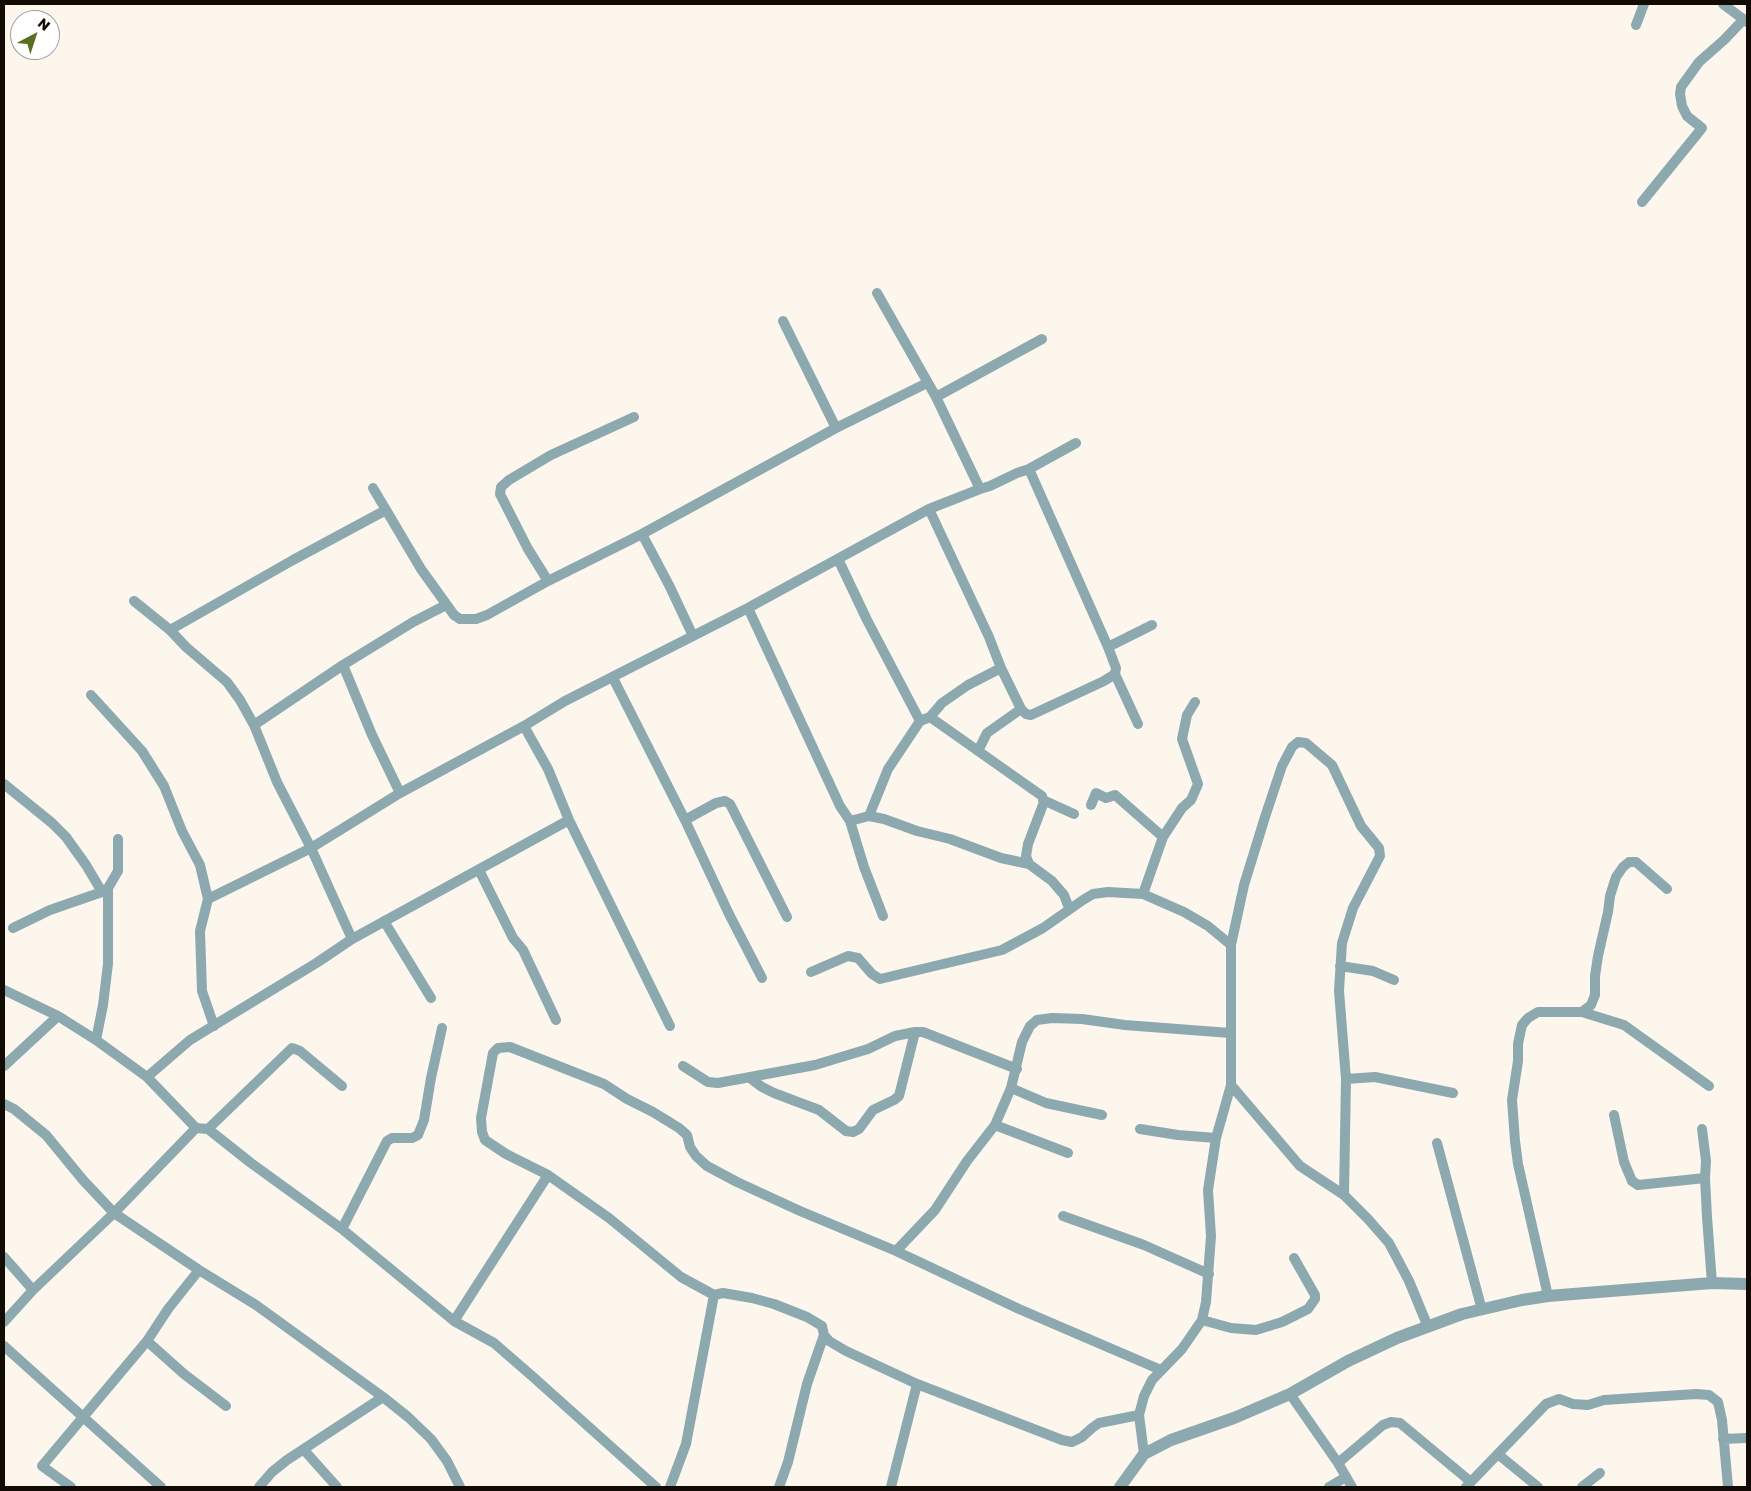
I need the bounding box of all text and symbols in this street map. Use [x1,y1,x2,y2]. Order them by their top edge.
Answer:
north arrow [10,10,60,60]
text: N [35,14,54,34]

